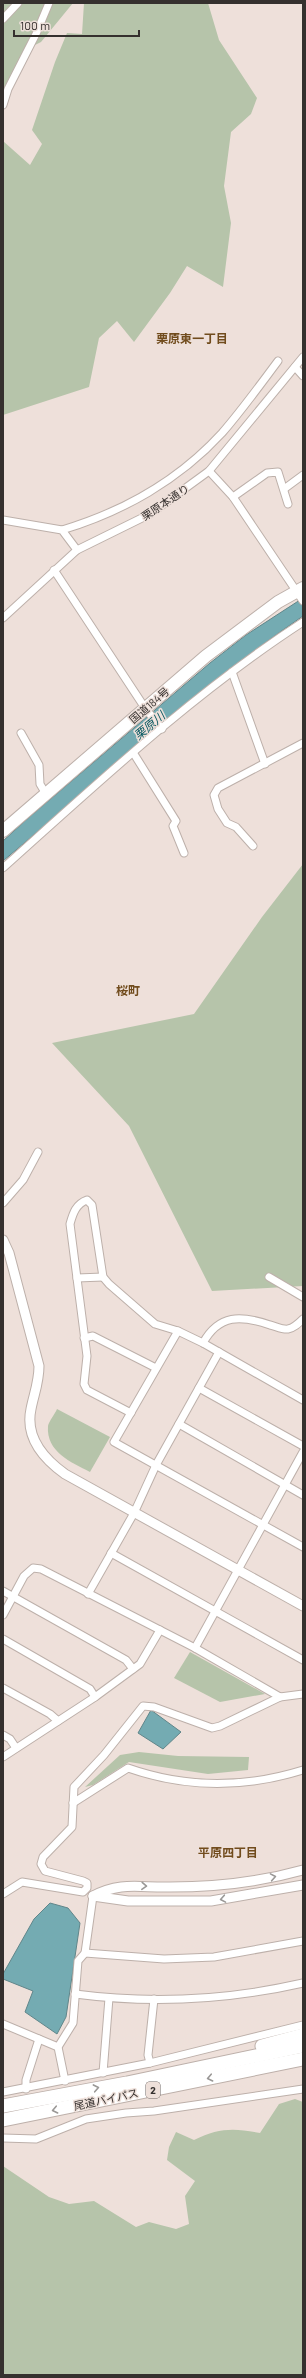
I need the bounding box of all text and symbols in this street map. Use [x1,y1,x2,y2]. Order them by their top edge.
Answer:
scale bar [14,12,139,38]
text: 100 m [20,18,50,32]
district label: 栗原東一丁目 [156,331,228,345]
street label: 栗原本通り [139,481,191,523]
street label: 国道184号 [126,684,172,726]
water label: 栗原川 [131,707,169,742]
district label: 桜町 [116,983,140,997]
district label: 平原四丁目 [198,1845,258,1859]
one-way arrow [270,1873,276,1882]
one-way arrow [141,1881,147,1890]
one-way arrow [220,1894,226,1903]
one-way arrow [207,2073,213,2082]
road number: 2 [146,2082,160,2098]
one-way arrow [93,2085,100,2093]
street label: 尾道バイパス [72,2086,140,2112]
one-way arrow [52,2105,58,2113]

